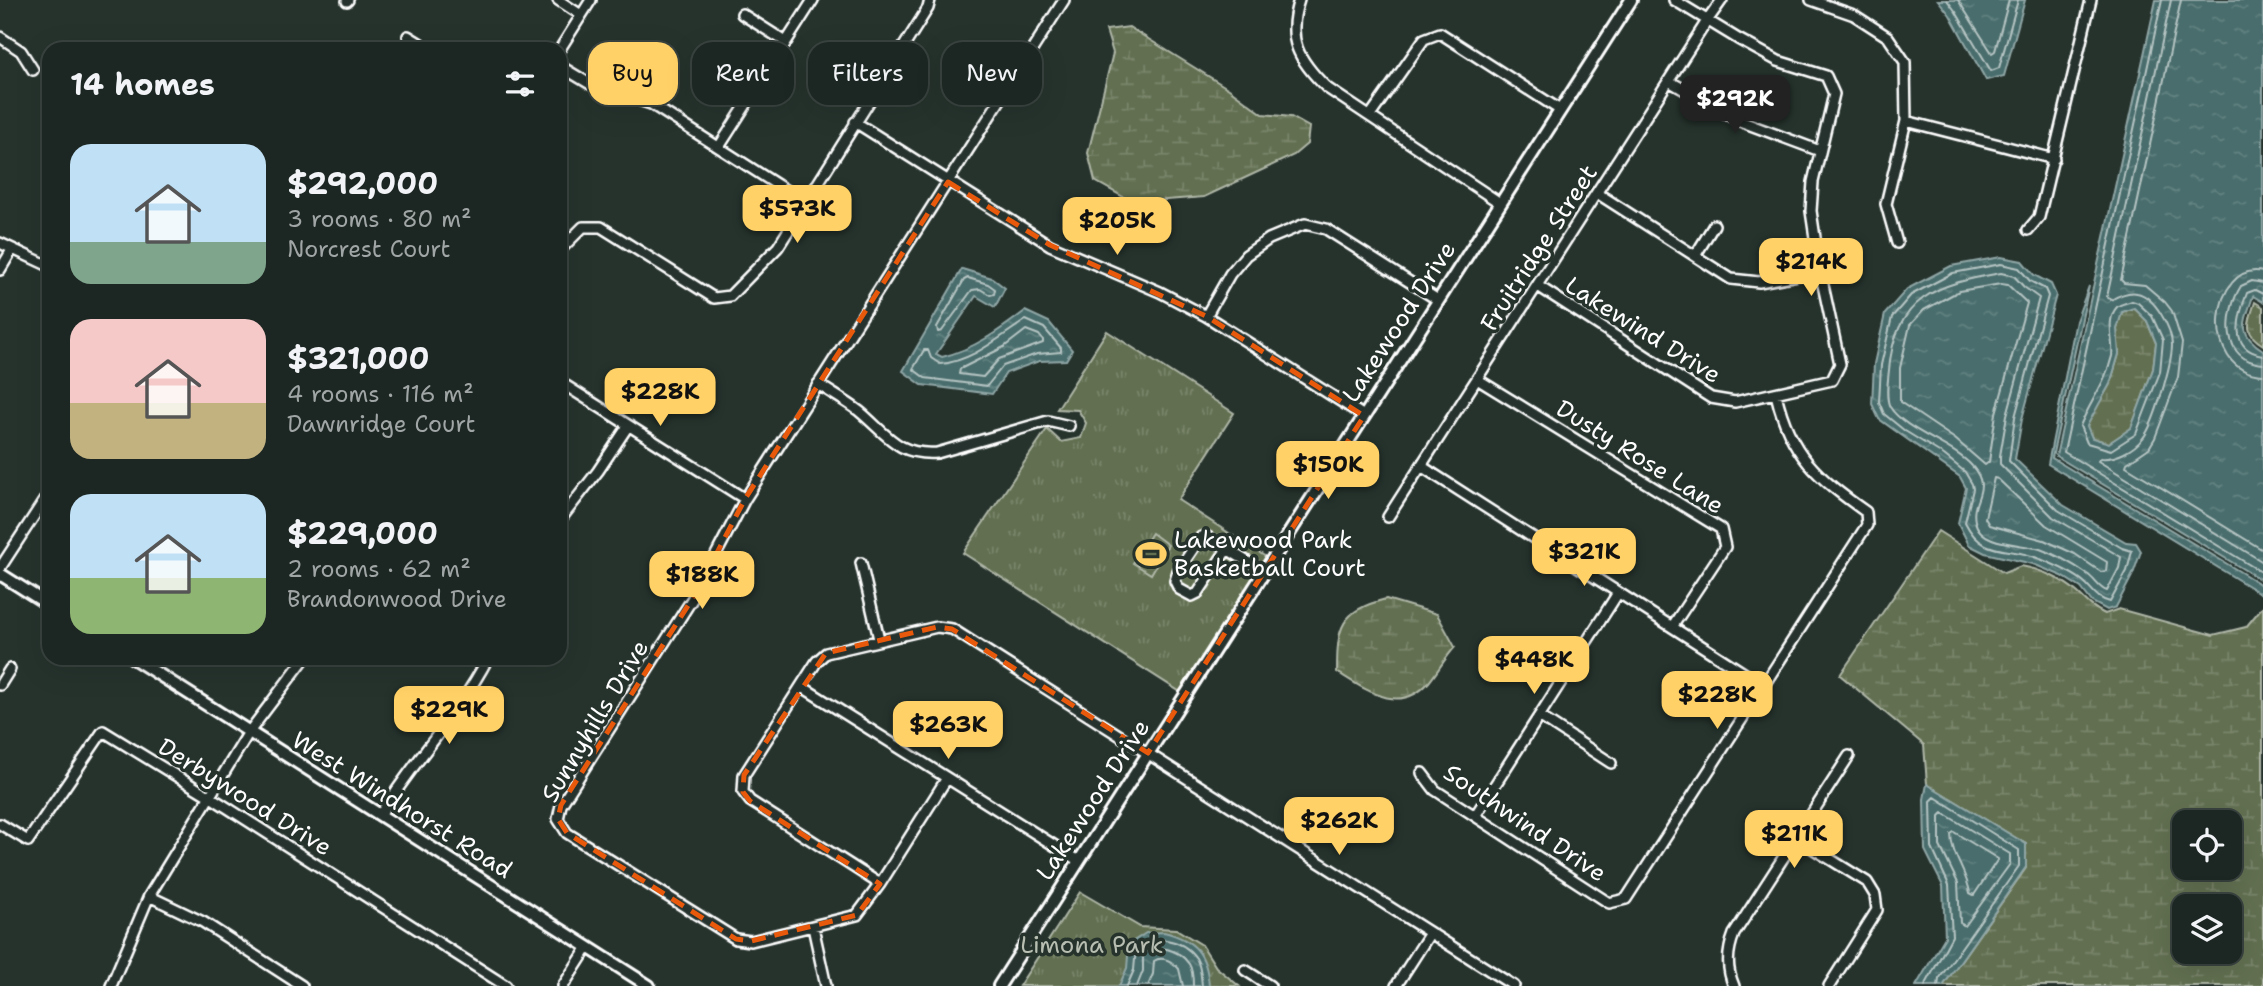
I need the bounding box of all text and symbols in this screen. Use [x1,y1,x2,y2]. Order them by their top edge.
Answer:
chip: Buy [588,42,678,105]
chip: Rent [692,42,794,105]
chip: Filters [808,42,928,105]
chip: New [942,42,1042,105]
text: 14 homes [70,64,215,105]
icon: filters [501,65,539,103]
pin: $292K [1686,76,1784,135]
text: $292K [1696,83,1774,113]
street label: Fruitridge Street [1473,159,1605,337]
text: $292,000 [287,163,438,204]
icon: home [126,172,210,256]
pin: $573K [748,186,846,245]
text: $573K [759,193,835,223]
pin: $205K [1068,198,1166,257]
text: 3 rooms · 80 m² [287,204,472,234]
text: $205K [1078,205,1156,235]
text: Norcrest Court [287,234,451,264]
street label: Lakewood Drive [1335,235,1463,409]
pin: $214K [1762,238,1860,298]
text: $214K [1775,246,1847,276]
street label: Lakewind Drive [1559,269,1727,391]
text: $321,000 [287,338,430,379]
icon: home [126,347,210,431]
pin: $228K [611,368,709,428]
text: $228K [621,376,699,406]
text: 4 rooms · 116 m² [287,379,474,409]
street label: Dusty Rose Lane [1550,392,1730,522]
text: Dawnridge Court [287,409,475,439]
pin: $150K [1279,442,1377,501]
text: $150K [1292,449,1364,479]
text: $229,000 [287,513,438,554]
icon: home [126,522,210,606]
place label: Lakewood Park Basketball Court [1174,524,1366,584]
pin: $321K [1535,528,1633,588]
text: $321K [1548,536,1620,566]
sports icon: Lakewood Park Basketball Court [1134,537,1168,571]
pin: $188K [653,552,751,611]
text: 2 rooms · 62 m² [287,554,471,584]
text: $188K [665,559,739,589]
text: Brandonwood Drive [287,584,507,614]
street label: Sunnyhills Drive [534,634,656,808]
pin: $448K [1485,636,1583,696]
text: $448K [1494,644,1574,674]
pin: $228K [1668,672,1766,731]
text: $228K [1678,679,1756,709]
pin: $229K [400,686,498,746]
text: $229K [410,694,488,724]
pin: $263K [899,702,997,761]
text: $263K [909,709,987,739]
street label: Lakewood Drive [1029,713,1157,887]
street label: West Windhorst Road [286,724,518,886]
street label: Derbywood Drive [152,731,338,863]
street label: Southwind Drive [1437,757,1613,889]
pin: $262K [1290,798,1388,857]
text: $262K [1300,805,1378,835]
pin: $211K [1745,810,1843,870]
map controls [2172,810,2242,964]
button: locate [2172,810,2242,880]
text: $211K [1761,818,1827,848]
button: layers [2172,894,2242,964]
park label: Limona Park [1020,929,1164,961]

